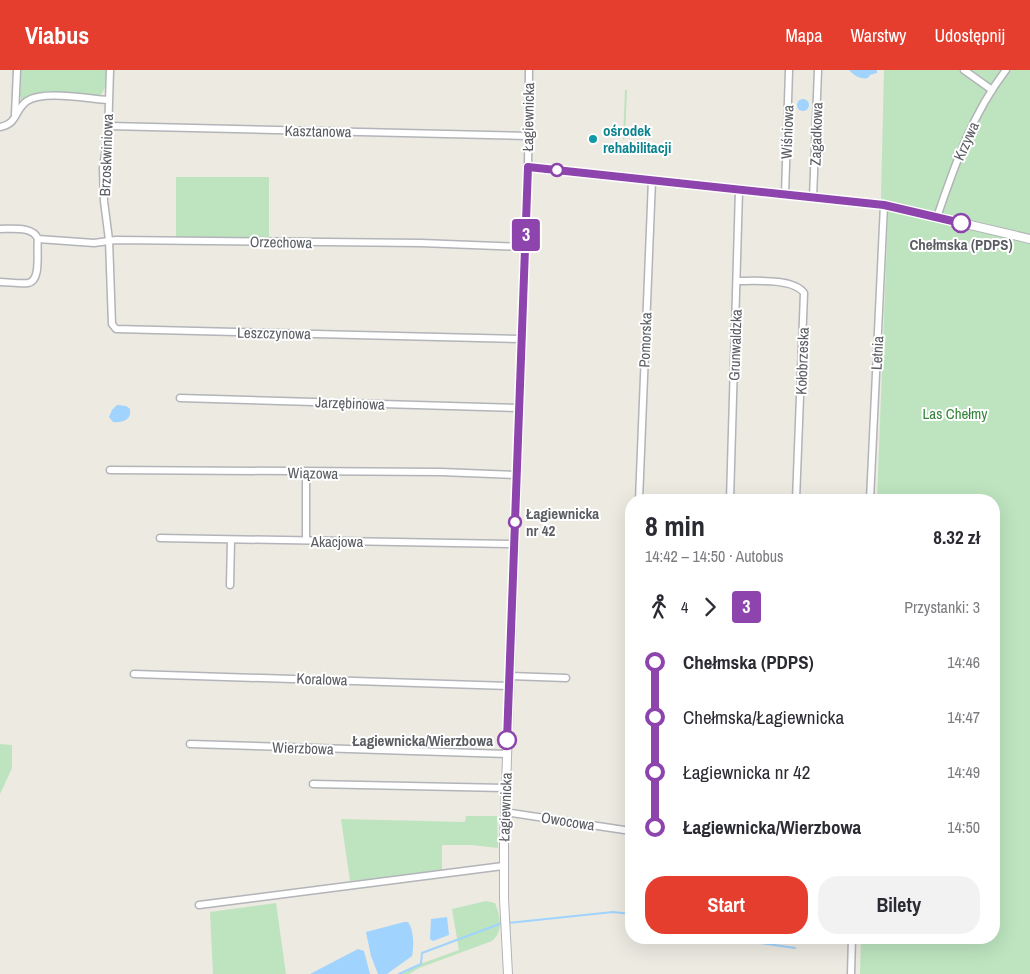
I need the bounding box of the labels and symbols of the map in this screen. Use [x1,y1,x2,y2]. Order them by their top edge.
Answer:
street label: Łagiewnicka [517,82,539,152]
street label: Zagadkowa [804,102,828,166]
street label: Wiśniowa [776,104,798,159]
street label: Brzoskwiniowa [94,113,118,197]
street label: Krzywa [948,118,984,164]
street label: Kasztanowa [284,120,352,142]
place label: ośrodek rehabilitacji [603,120,671,158]
marker: ośrodek rehabilitacji [587,133,599,145]
unlabelled marker [550,163,564,177]
marker: Chełmska (PDPS) [951,213,971,233]
line badge: 3 [510,219,542,251]
street label: Orzechowa [250,231,312,253]
place label: Chełmska (PDPS) [909,234,1013,255]
street label: Grunwaldzka [723,309,747,381]
street label: Pomorska [634,312,656,368]
street label: Leszczynowa [237,322,311,344]
street label: Kołobrzeska [790,327,814,395]
street label: Letnia [866,335,888,371]
street label: Jarzębinowa [315,391,385,415]
park label: Las Chełmy [923,403,988,424]
street label: Wiązowa [288,462,339,484]
place label: Łagiewnicka nr 42 [526,503,599,541]
marker: Łagiewnicka nr 42 [508,515,522,529]
street label: Akacjowa [310,531,363,552]
street label: Koralowa [296,668,348,690]
place label: Łagiewnicka/Wierzbowa [352,730,493,751]
marker: Łagiewnicka/Wierzbowa [497,730,517,750]
street label: Wierzbowa [272,736,334,760]
street label: Łagiewnicka [493,772,517,842]
street label: Owocowa [540,806,596,836]

